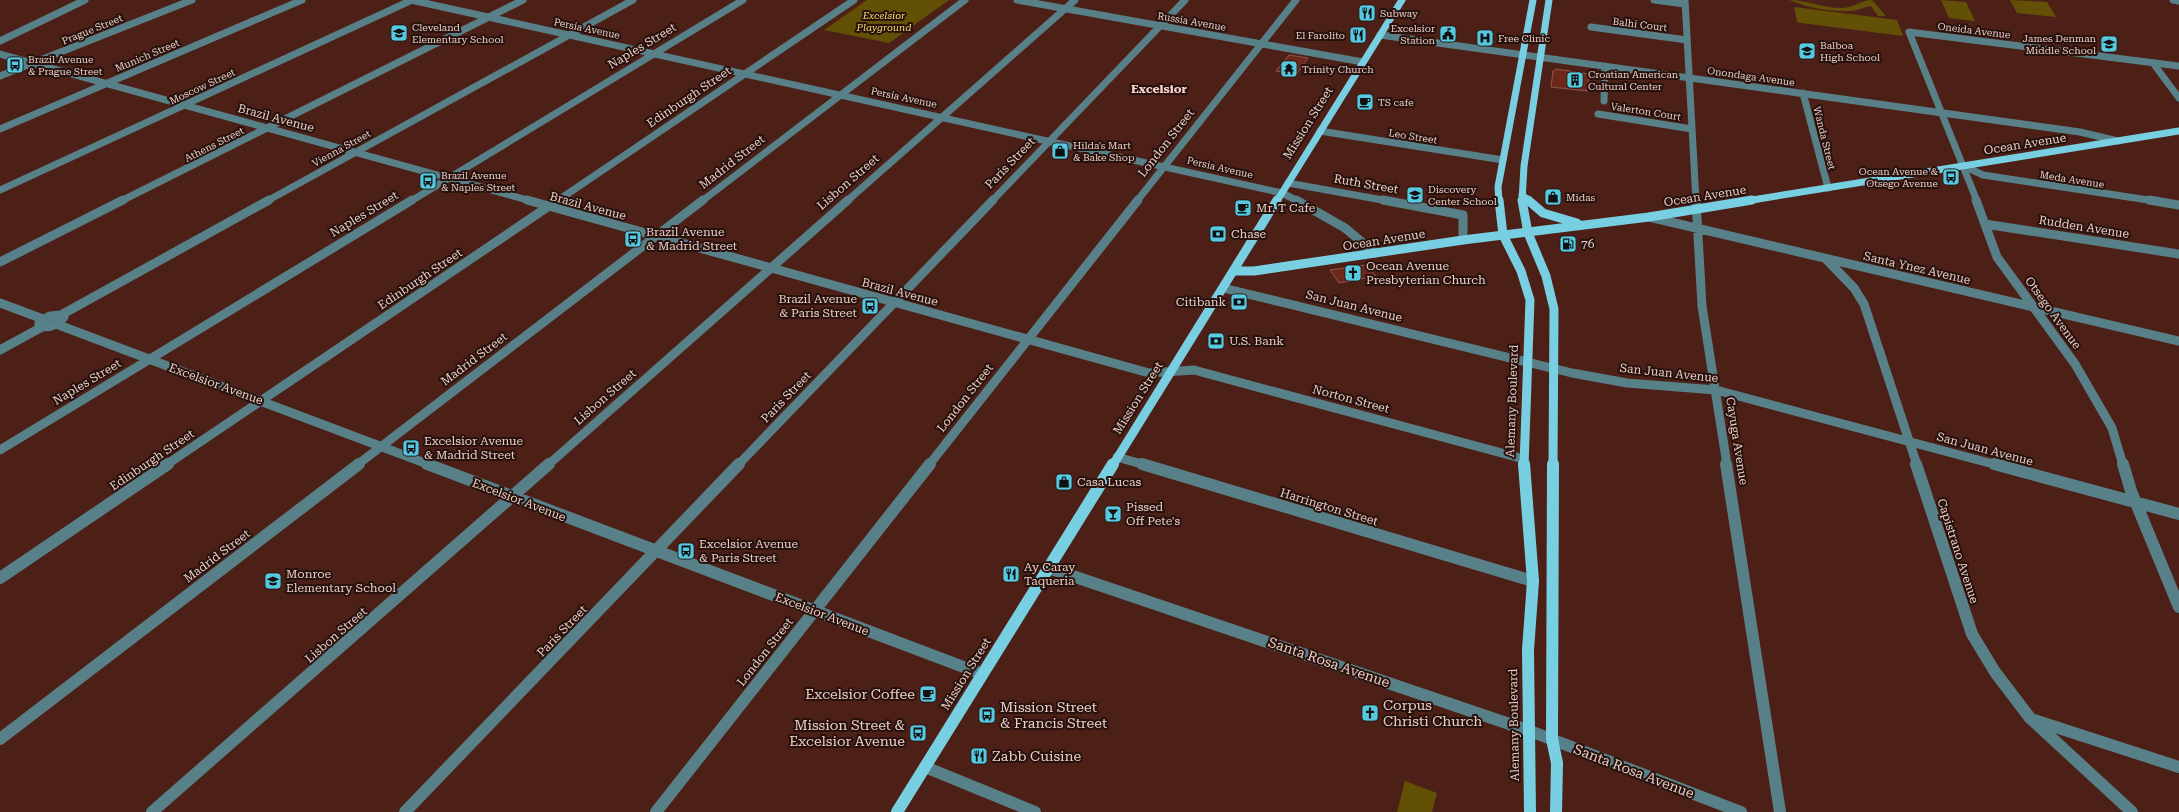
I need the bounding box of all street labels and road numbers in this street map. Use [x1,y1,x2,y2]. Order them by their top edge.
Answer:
street label: Russia Avenue [1157,10,1228,33]
street label: Prague Street [60,12,124,47]
street label: Persia Avenue [553,16,622,41]
street label: Balhi Court [1612,16,1668,33]
street label: Naples Street [605,20,679,72]
street label: Oneida Avenue [1937,21,2011,40]
street label: Munich Street [113,37,181,74]
street label: Edinburgh Street [644,63,734,130]
street label: Onondaga Avenue [1707,65,1796,88]
street label: Moscow Street [168,66,237,107]
street label: Mission Street [1280,84,1336,162]
street label: Persia Avenue [870,85,939,110]
street label: Brazil Avenue [236,101,316,135]
street label: Valerton Court [1610,101,1682,123]
street label: Wanda Street [1811,105,1838,171]
street label: London Street [1135,106,1197,180]
street label: Athens Street [183,125,246,164]
street label: Leo Street [1388,127,1438,146]
street label: Vienna Street [310,128,373,169]
street label: Ocean Avenue [1983,131,2068,157]
street label: Madrid Street [696,132,768,192]
street label: Paris Street [982,134,1038,192]
street label: Lisbon Street [814,151,882,213]
street label: Persia Avenue [1186,155,1255,181]
street label: Meda Avenue [2039,169,2105,190]
street label: Ruth Street [1333,171,1400,197]
street label: Ocean Avenue [1663,183,1748,209]
street label: Naples Street [327,188,401,240]
street label: Brazil Avenue [548,189,628,223]
street label: Rudden Avenue [2038,213,2131,241]
street label: Ocean Avenue [1342,227,1427,253]
street label: Edinburgh Street [375,245,465,312]
street label: Santa Ynez Avenue [1862,249,1972,287]
street label: Otsego Avenue [2022,274,2084,352]
street label: Brazil Avenue [860,275,940,309]
street label: San Juan Avenue [1304,287,1404,325]
street label: Madrid Street [438,329,510,388]
street label: Alemany Boulevard [1503,344,1521,458]
street label: Naples Street [50,356,124,408]
street label: Mission Street [1110,359,1166,437]
street label: Excelsior Avenue [167,360,265,408]
street label: London Street [934,361,996,435]
street label: San Juan Avenue [1619,361,1719,385]
street label: Lisbon Street [571,366,639,428]
street label: Paris Street [758,368,814,426]
street label: Norton Street [1311,382,1391,416]
street label: Cayuga Avenue [1723,396,1751,486]
street label: Edinburgh Street [107,426,197,493]
street label: San Juan Avenue [1935,429,2035,469]
street label: Excelsior Avenue [470,476,568,524]
street label: Harrington Street [1278,485,1380,529]
street label: Capistrano Avenue [1934,497,1982,606]
street label: Madrid Street [181,526,253,585]
street label: Excelsior Avenue [773,590,871,638]
street label: Paris Street [534,602,590,660]
street label: Lisbon Street [302,604,370,666]
street label: London Street [734,615,796,689]
street label: Santa Rosa Avenue [1266,634,1392,690]
street label: Mission Street [938,635,994,713]
street label: Alemany Boulevard [1506,668,1522,782]
street label: Santa Rosa Avenue [1572,741,1697,801]

